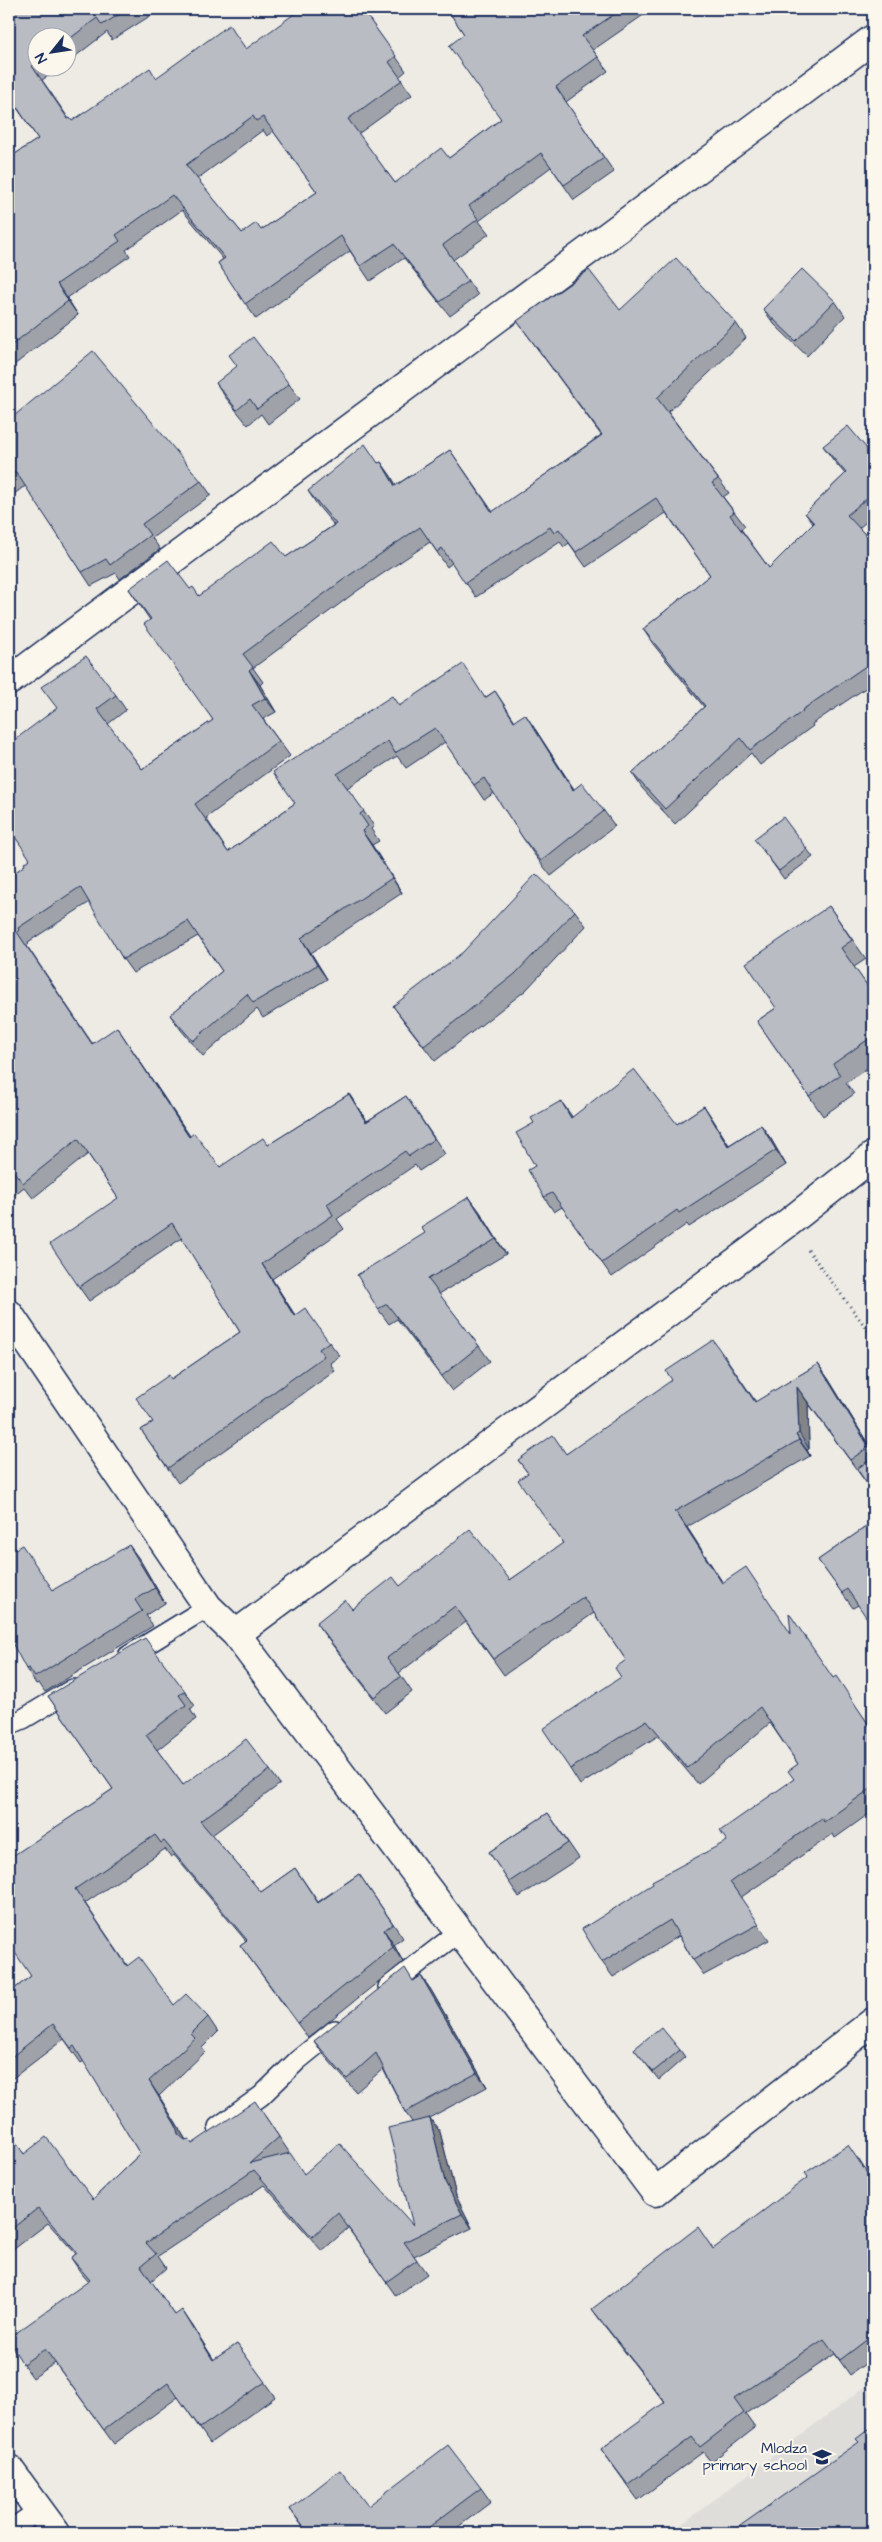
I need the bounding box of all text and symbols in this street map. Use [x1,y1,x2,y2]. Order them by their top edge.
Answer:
north arrow [28,28,78,78]
text: N [31,49,52,67]
place label: Mlodza primary school [703,2438,807,2477]
school or university icon: Mlodza primary school [811,2446,833,2468]

